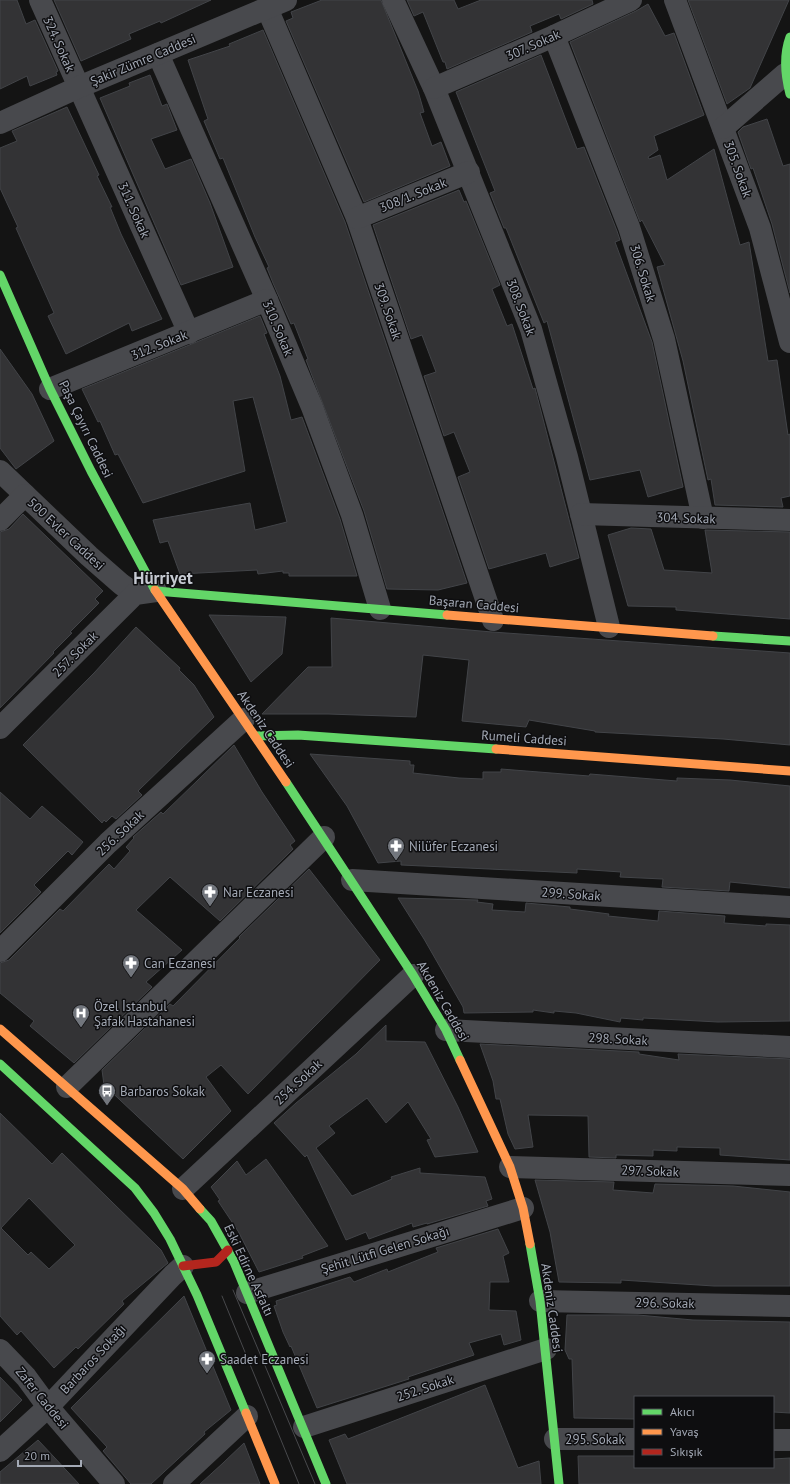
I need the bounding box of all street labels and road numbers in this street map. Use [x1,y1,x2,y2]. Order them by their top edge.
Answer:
street label: 324. Sokak [39,13,79,75]
street label: 307. Sokak [503,25,564,65]
street label: Şakir Zümre Caddesi [88,30,198,90]
street label: 305. Sokak [720,138,756,200]
street label: 308/1. Sokak [377,174,450,216]
street label: 311. Sokak [114,179,154,241]
street label: 306. Sokak [626,242,660,305]
street label: 308. Sokak [502,276,540,338]
street label: 309. Sokak [370,280,406,343]
street label: 310. Sokak [259,297,298,359]
street label: 312. Sokak [128,326,190,364]
street label: Paşa Çayırı Caddesi [55,377,117,481]
street label: 500 Evler Caddesi [24,494,108,574]
street label: 304. Sokak [656,508,717,528]
street label: Başaran Caddesi [428,592,520,616]
street label: 257. Sokak [49,627,102,680]
street label: Akdeniz Caddesi [234,687,298,771]
street label: Rumeli Caddesi [481,727,567,749]
street label: 256. Sokak [93,806,148,859]
street label: 299. Sokak [541,883,602,905]
street label: Akdeniz Caddesi [413,958,473,1044]
street label: 298. Sokak [588,1029,649,1049]
street label: 254. Sokak [271,1055,326,1108]
street label: 297. Sokak [621,1161,680,1181]
street label: Eski Edirne Asfaltı [220,1221,278,1319]
street label: Şehit Lütfi Gelen Sokağı [319,1222,451,1278]
street label: Akdeniz Caddesi [537,1262,567,1354]
street label: 296. Sokak [635,1294,696,1312]
street label: Barbaros Sokağı [56,1321,130,1397]
street label: Zafer Caddesi [12,1364,72,1432]
street label: 252. Sokak [394,1371,457,1405]
street label: 295. Sokak [565,1431,625,1448]

